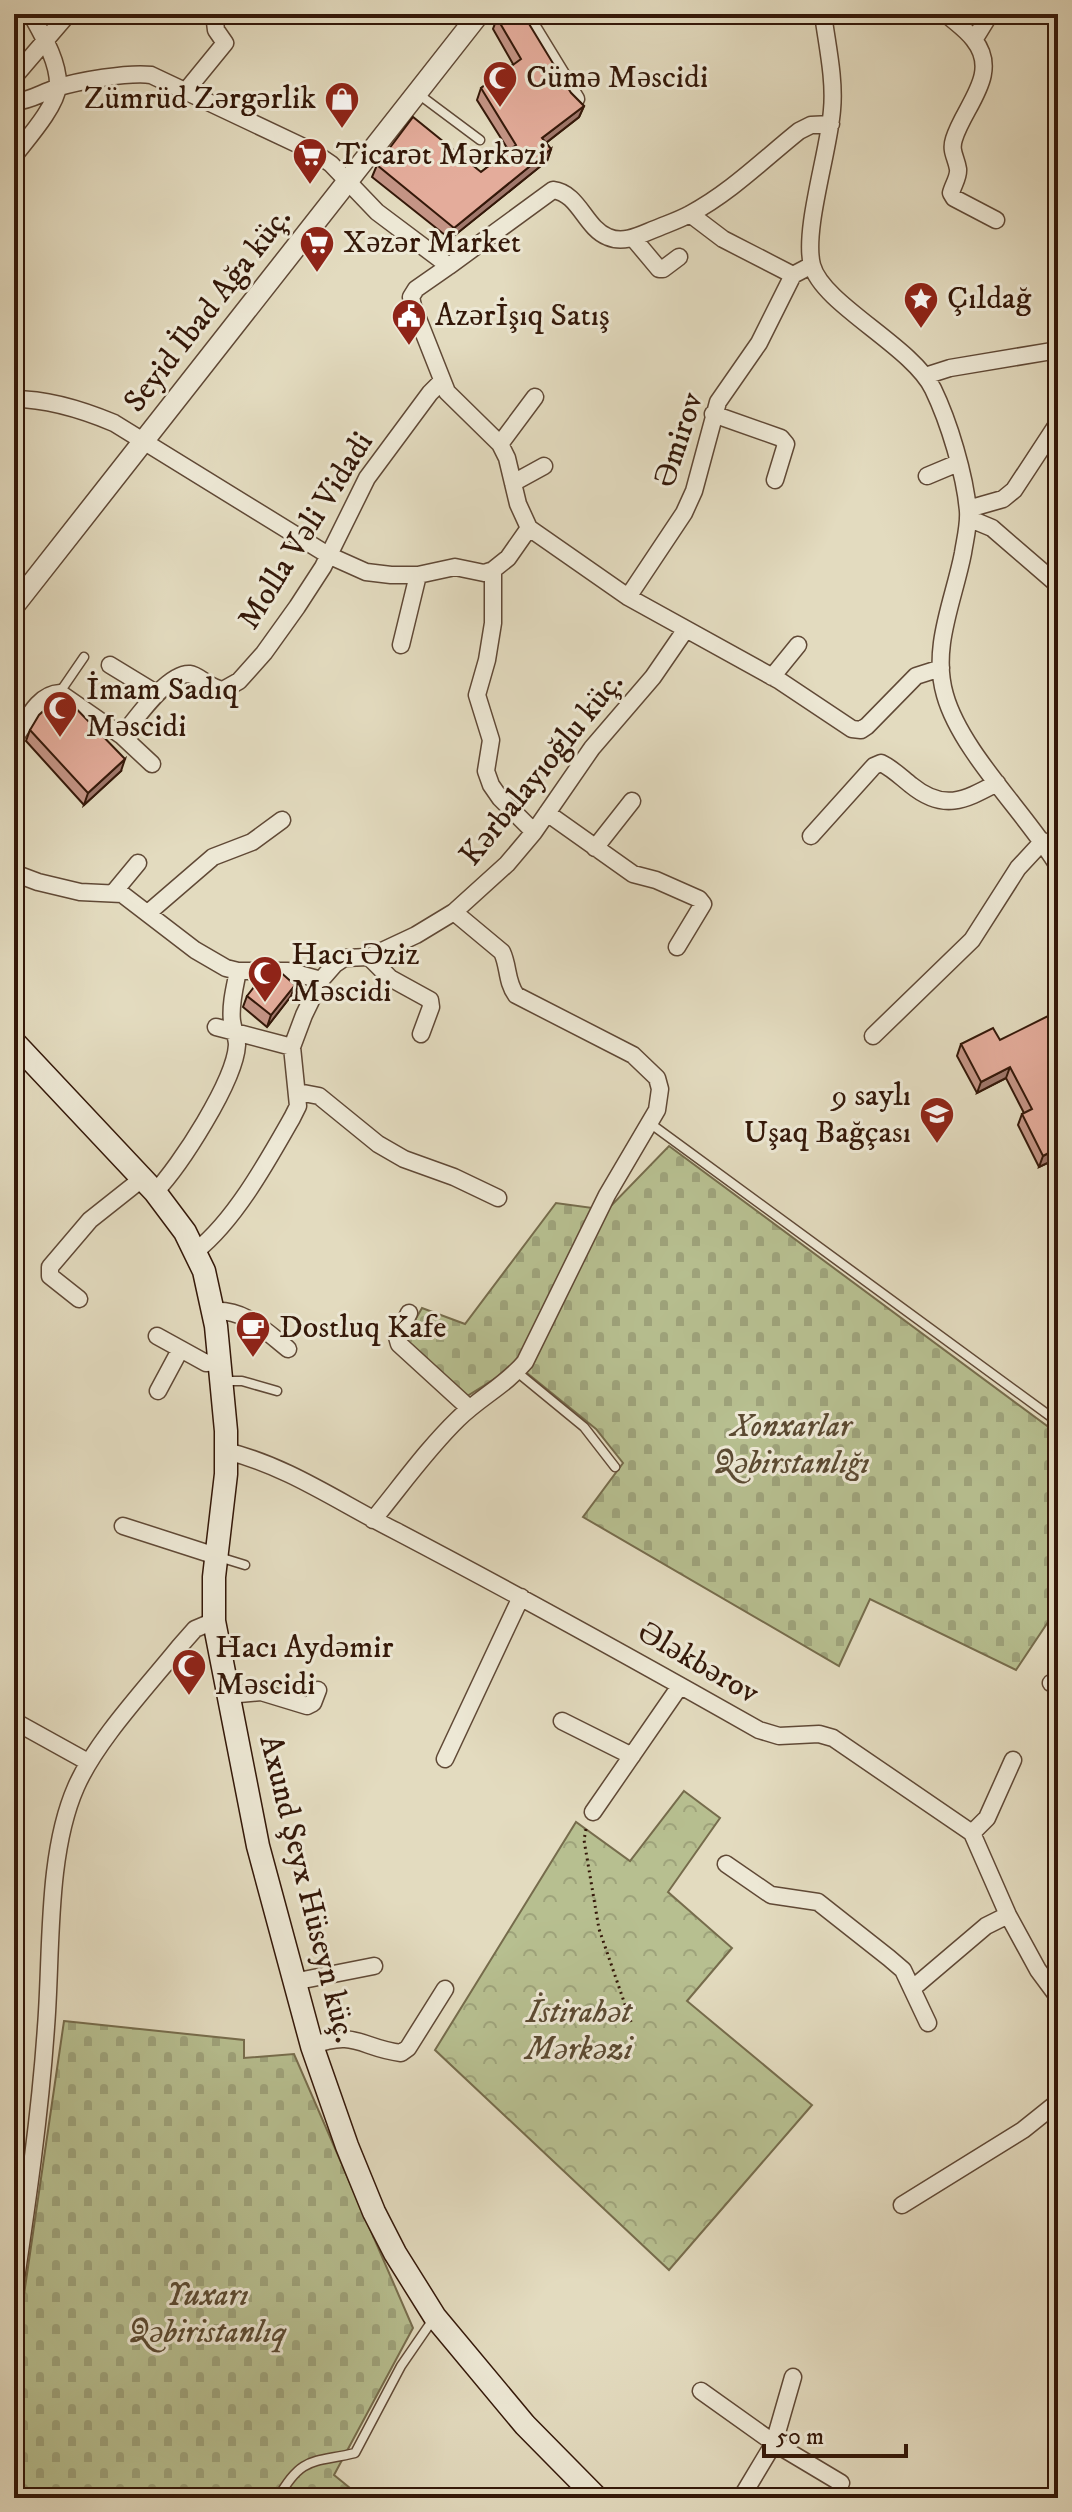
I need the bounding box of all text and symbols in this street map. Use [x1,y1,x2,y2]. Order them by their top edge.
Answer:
place label: Cümə Məscidi [526,58,708,98]
mosque icon: Cümə Məscidi [481,59,519,109]
place label: Zümrüd Zərgərlik [84,79,316,119]
shop icon: Zümrüd Zərgərlik [323,80,361,130]
place label: Ticarət Mərkəzi [336,135,546,175]
supermarket icon: Ticarət Mərkəzi [291,136,329,186]
street label: Seyid İbad Ağa küç. [115,199,301,421]
place label: Xəzər Market [343,223,521,263]
supermarket icon: Xəzər Market [298,224,336,274]
place label: Çıldağ [947,279,1032,319]
place icon: Çıldağ [902,280,940,330]
place label: Azərİşıq Satış [435,296,610,336]
public building icon: Azərİşıq Satış [390,297,428,347]
street label: Əmirov [645,387,713,492]
street label: Molla Vəli Vidadi [229,425,383,637]
street label: Kərbalayıoğlu küç. [451,664,633,874]
place label: İmam Sadıq Məscidi [86,670,239,747]
mosque icon: İmam Sadıq Məscidi [41,689,79,739]
place label: Hacı Əziz Məscidi [291,935,420,1012]
mosque icon: Hacı Əziz Məscidi [246,954,284,1004]
place label: 9 saylı Uşaq Bağçası [744,1076,911,1153]
school or university icon: 9 saylı Uşaq Bağçası [918,1095,956,1145]
place label: Dostluq Kafe [279,1308,446,1348]
cafe icon: Dostluq Kafe [234,1309,272,1359]
park label: Xonxarlar Qəbirstanlığı [713,1407,869,1484]
street label: Ələkbərov [630,1612,767,1714]
place label: Hacı Aydəmir Məscidi [215,1628,394,1705]
mosque icon: Hacı Aydəmir Məscidi [170,1647,208,1697]
street label: Axund Şeyx Hüseyn küç. [249,1731,365,2047]
park label: İstirahət Mərkəzi [523,1992,634,2070]
park label: Yuxarı Qəbiristanlıq [128,2276,287,2353]
scale bar [764,2408,906,2458]
text: 50 m [776,2422,824,2452]

